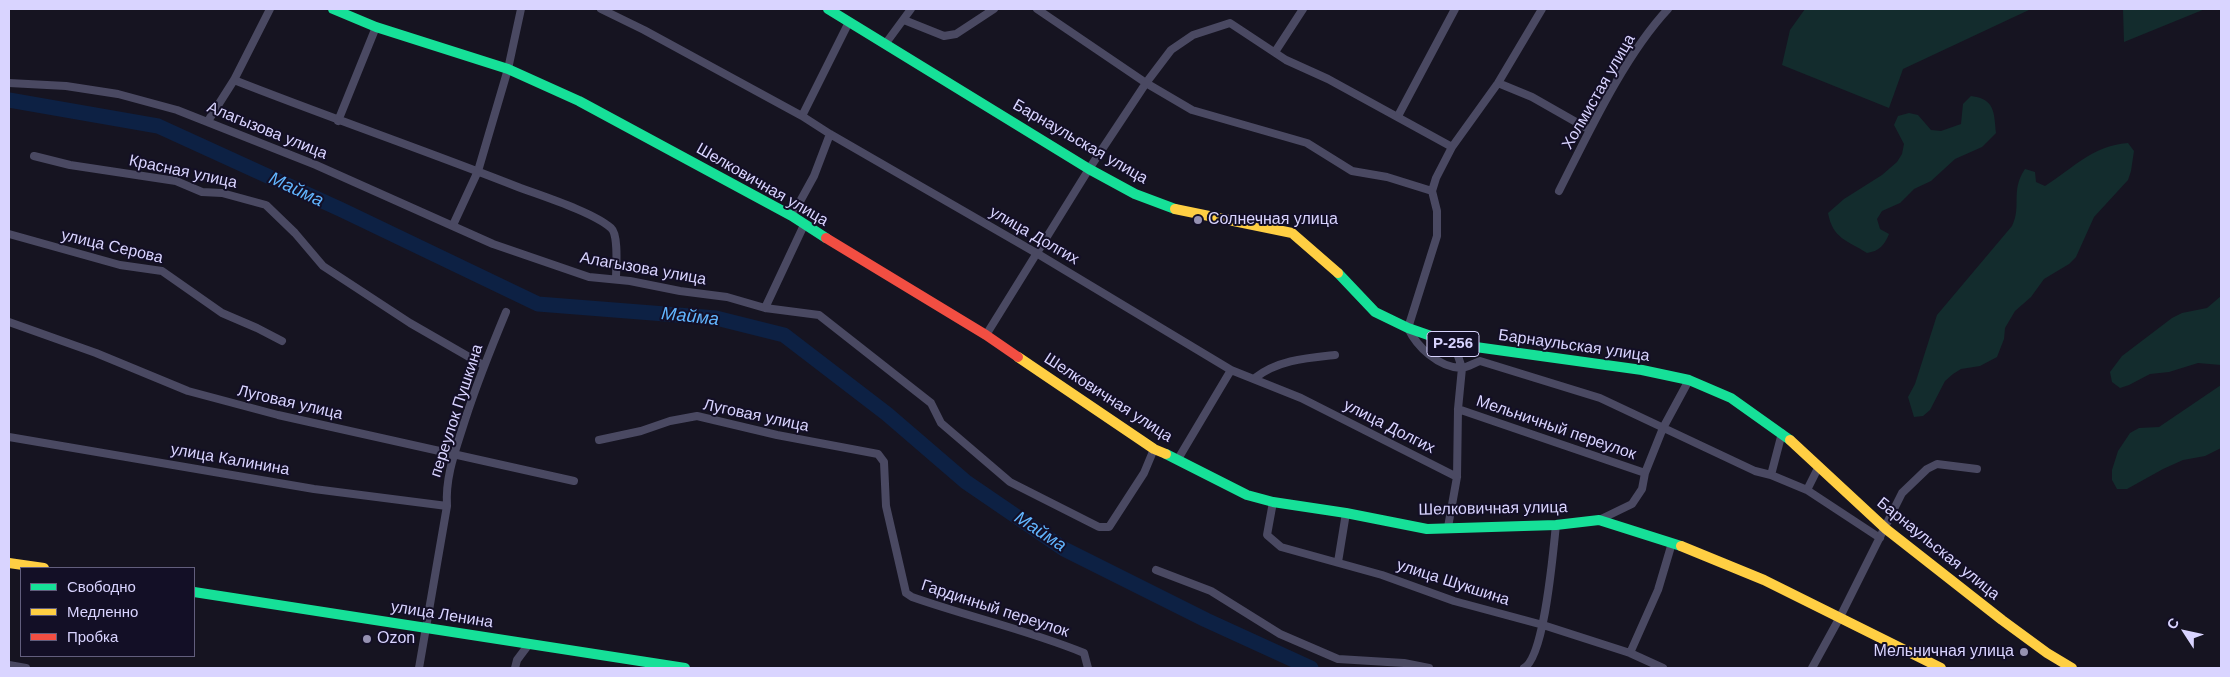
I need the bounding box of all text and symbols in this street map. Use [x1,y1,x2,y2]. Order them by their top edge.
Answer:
street label: Холмистая улица [1558,31,1640,153]
street label: Барнаульская улица [1009,96,1151,188]
street label: Алагызова улица [204,98,330,164]
street label: Шелковичная улица [693,139,831,231]
street label: Красная улица [127,151,239,193]
water label: Майма [265,168,327,212]
street label: улица Долгих [986,203,1082,269]
place label: Солнечная улица [1208,210,1338,230]
marker: Солнечная улица [1192,214,1204,226]
street label: улица Серова [59,226,165,268]
street label: Алагызова улица [578,248,708,290]
water label: Майма [660,303,720,331]
street label: Барнаульская улица [1497,326,1651,366]
road number: Р-256 [1427,332,1479,356]
street label: переулок Пушкина [426,342,488,480]
street label: Шелковичная улица [1040,349,1176,447]
street label: Луговая улица [236,382,344,424]
street label: Мельничный переулок [1474,392,1638,464]
street label: Луговая улица [701,395,811,437]
street label: улица Долгих [1340,396,1438,458]
street label: улица Калинина [169,440,291,480]
street label: Барнаульская улица [1873,494,2003,604]
street label: Шелковичная улица [1418,498,1568,520]
water label: Майма [1010,507,1070,557]
street label: улица Шукшина [1394,556,1512,610]
legend [20,567,195,657]
street label: Гардинный переулок [919,576,1071,642]
text: Свободно [67,578,136,595]
street label: улица Ленина [389,597,495,633]
text: Медленно [67,603,138,620]
north arrow [2160,607,2210,657]
text: С [2163,615,2182,632]
text: Пробка [67,628,118,645]
place label: Ozon [377,629,415,649]
marker: Ozon [361,633,373,645]
place label: Мельничная улица [1874,642,2014,662]
marker: Мельничная улица [2018,646,2030,658]

